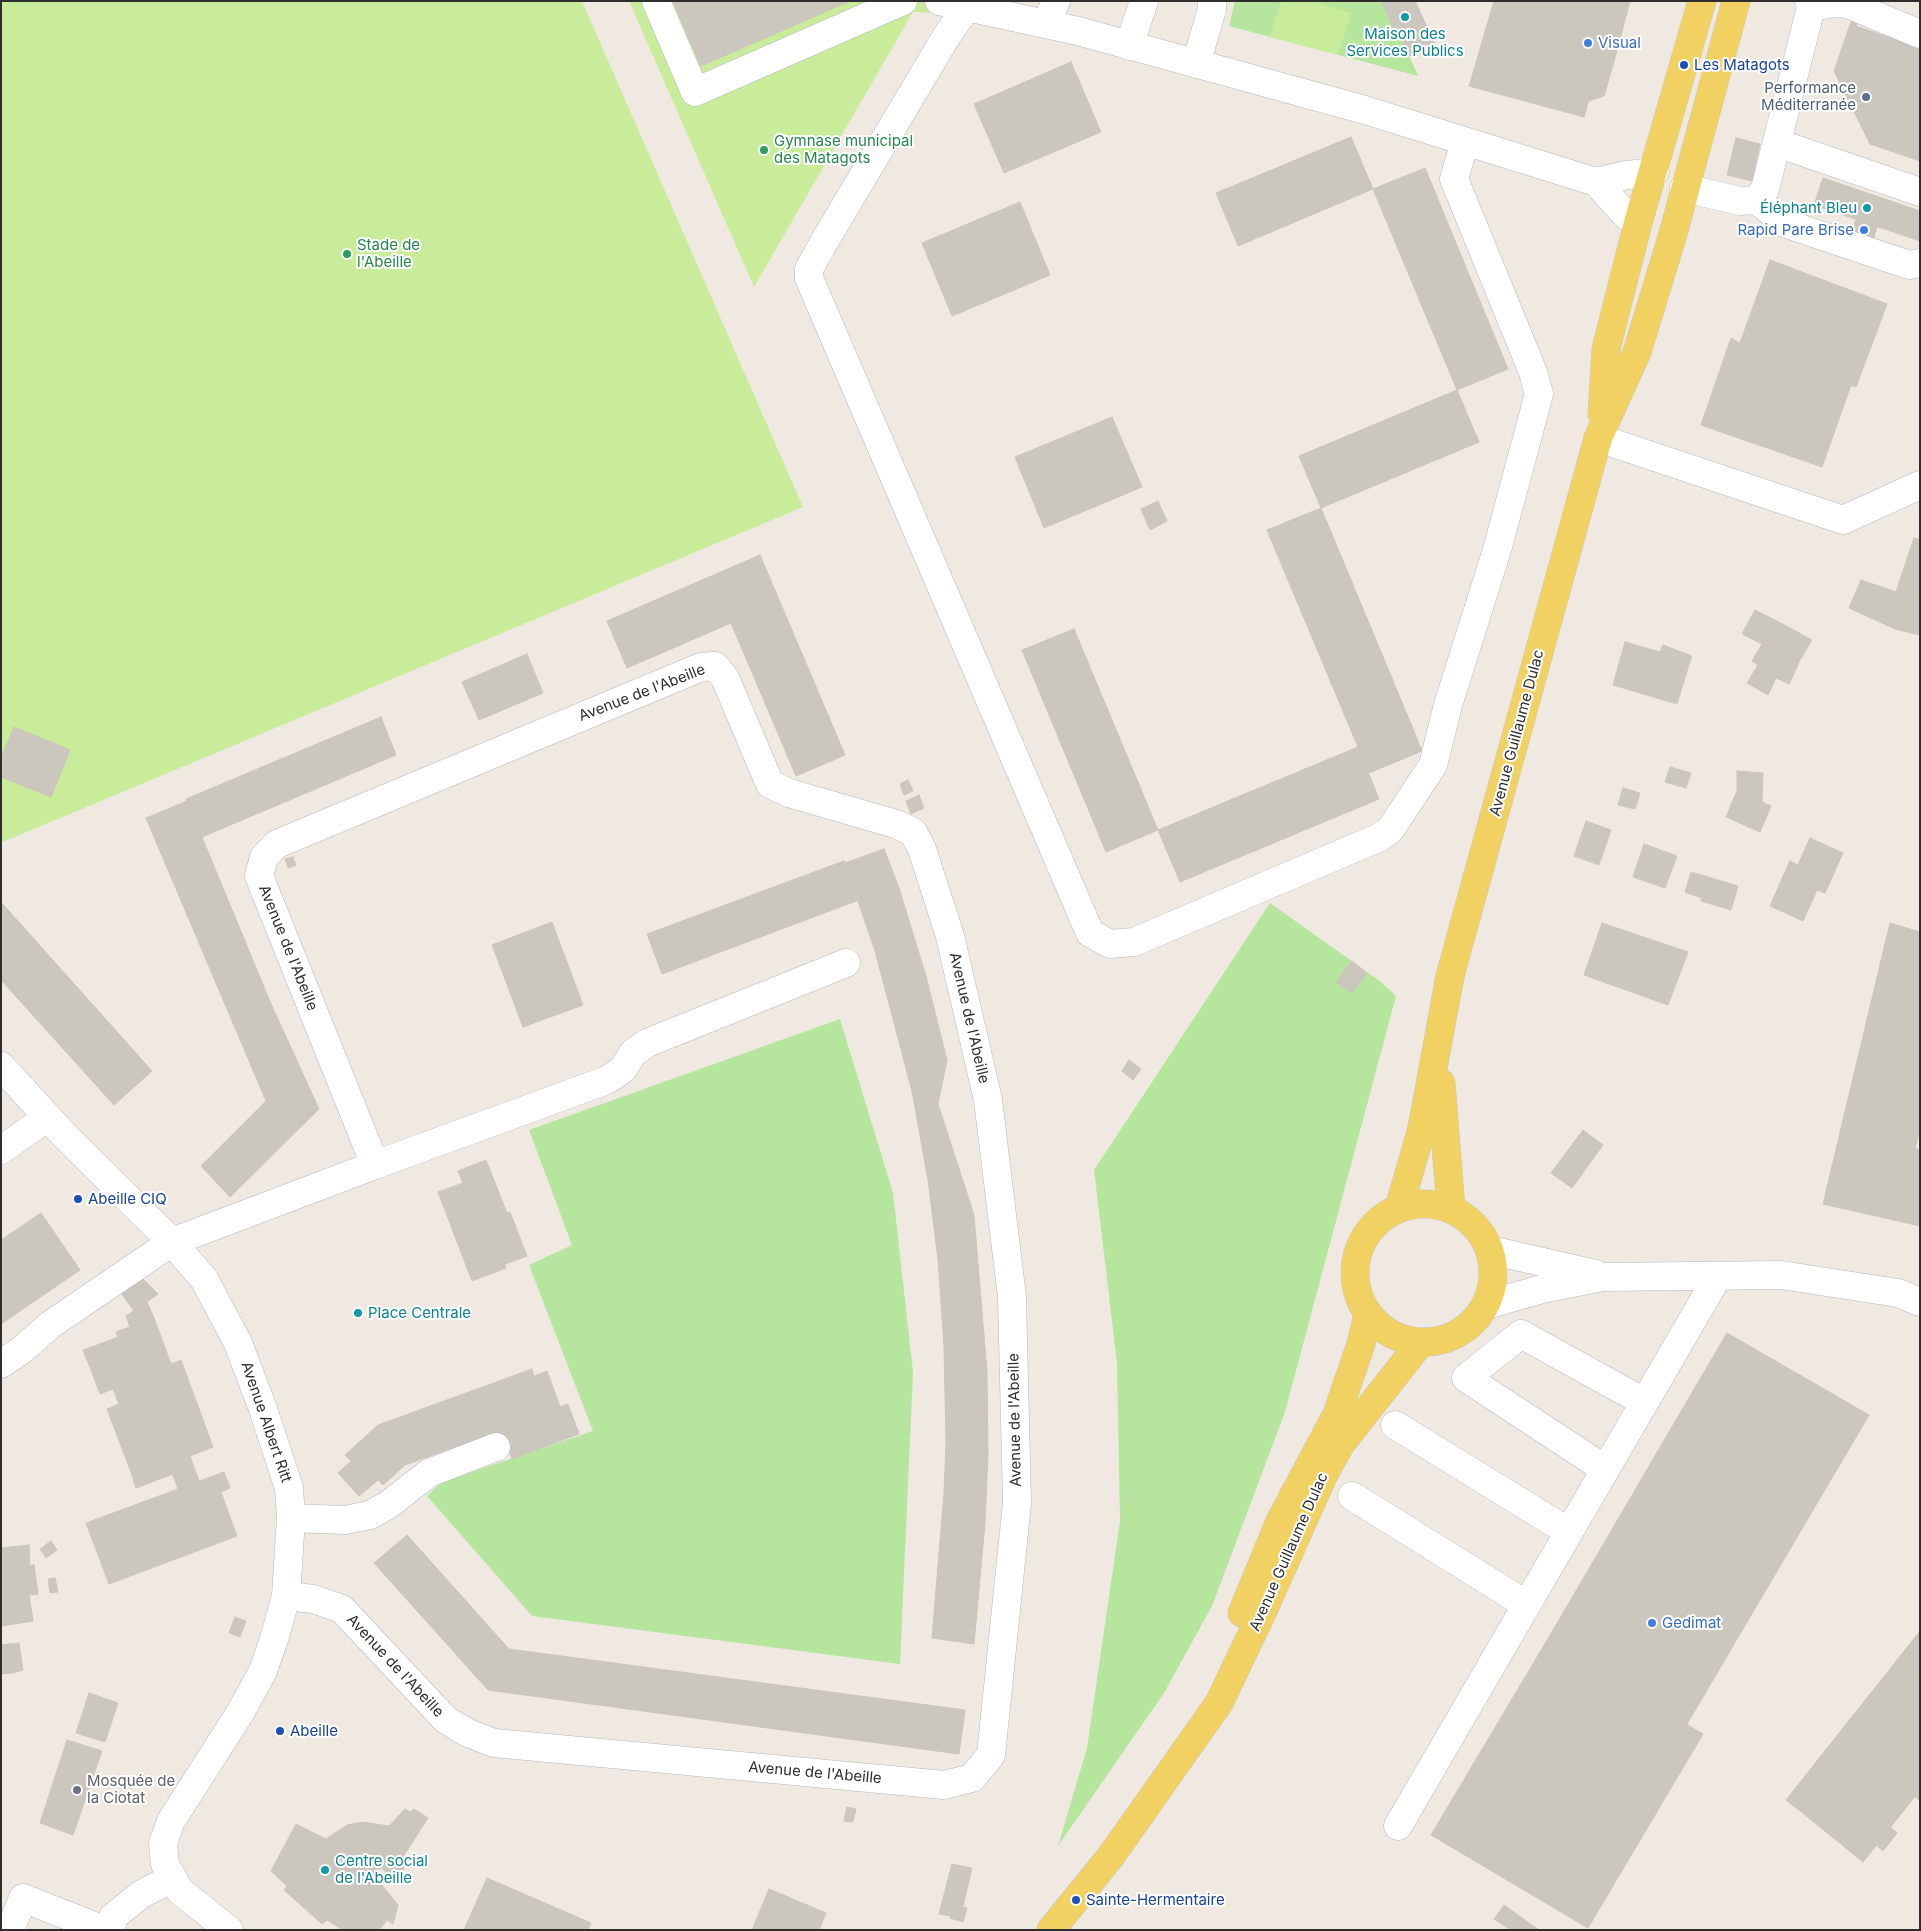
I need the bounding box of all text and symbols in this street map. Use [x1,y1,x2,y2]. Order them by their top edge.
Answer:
marker: Maison des Services Publics [1399,11,1411,23]
place label: Maison des Services Publics [1346,25,1464,60]
place label: Visual [1598,34,1641,52]
marker: Visual [1582,37,1594,49]
place label: Les Matagots [1694,56,1790,74]
marker: Les Matagots [1678,59,1690,71]
place label: Performance Méditerranée [1761,79,1856,114]
marker: Performance Méditerranée [1860,91,1872,103]
place label: Gymnase municipal des Matagots [774,132,913,167]
marker: Gymnase municipal des Matagots [758,144,770,156]
place label: Éléphant Bleu [1760,199,1857,217]
marker: Éléphant Bleu [1861,202,1873,214]
place label: Rapid Pare Brise [1737,221,1854,239]
marker: Rapid Pare Brise [1858,224,1870,236]
place label: Stade de l'Abeille [357,236,420,271]
marker: Stade de l'Abeille [341,248,353,260]
street label: Avenue Guillaume Dulac [1486,648,1548,818]
street label: Avenue de l'Abeille [576,661,708,725]
street label: Avenue de l'Abeille [255,883,321,1013]
street label: Avenue de l'Abeille [945,951,993,1085]
place label: Abeille CIQ [88,1190,167,1208]
marker: Abeille CIQ [72,1193,84,1205]
place label: Place Centrale [368,1304,471,1322]
marker: Place Centrale [352,1307,364,1319]
street label: Avenue de l'Abeille [1005,1353,1025,1487]
street label: Avenue Albert Ritt [237,1359,295,1485]
street label: Avenue Guillaume Dulac [1246,1470,1332,1634]
street label: Avenue de l'Abeille [343,1611,447,1721]
place label: Gedimat [1662,1614,1721,1632]
marker: Gedimat [1646,1617,1658,1629]
place label: Abeille [290,1722,338,1740]
marker: Abeille [274,1725,286,1737]
street label: Avenue de l'Abeille [748,1758,882,1788]
place label: Mosquée de la Ciotat [87,1772,175,1807]
marker: Mosquée de la Ciotat [71,1784,83,1796]
place label: Centre social de l'Abeille [335,1852,428,1887]
marker: Centre social de l'Abeille [319,1864,331,1876]
place label: Sainte-Hermentaire [1086,1891,1225,1909]
marker: Sainte-Hermentaire [1070,1894,1082,1906]

